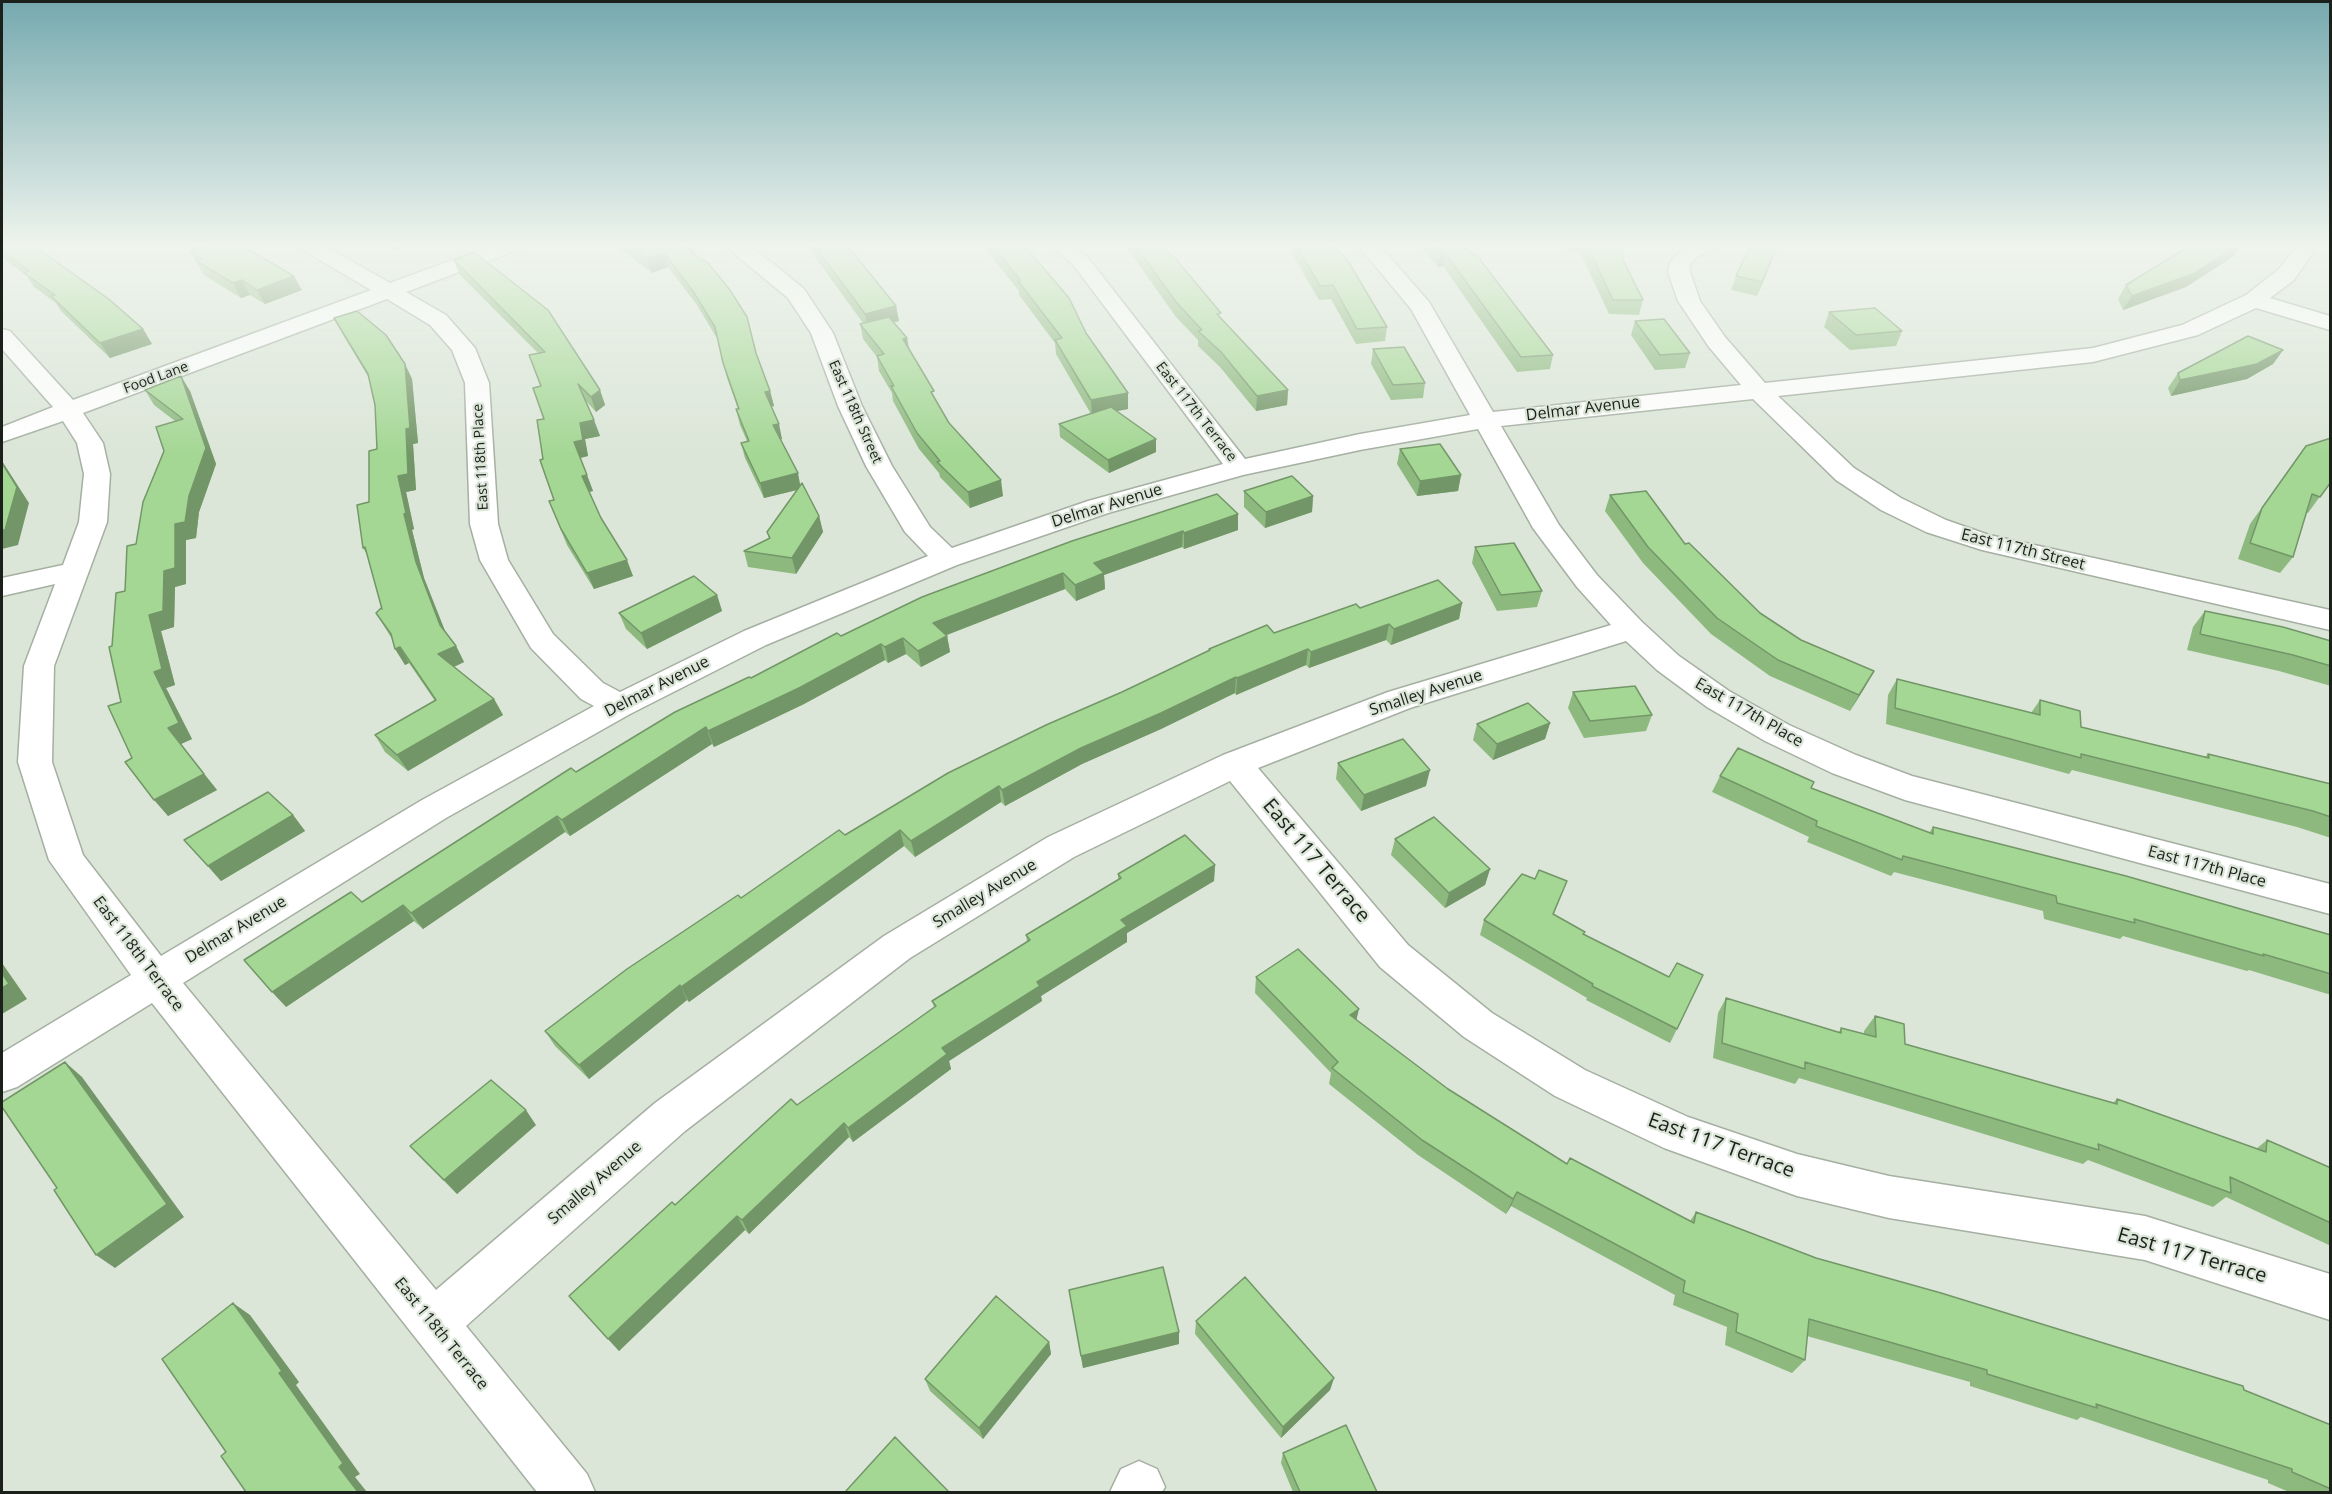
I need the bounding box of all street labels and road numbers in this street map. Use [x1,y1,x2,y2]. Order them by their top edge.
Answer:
street label: East 118th Street [825,358,885,466]
street label: Food Lane [121,359,191,397]
street label: East 117th Terrace [1152,359,1240,465]
street label: Delmar Avenue [1525,392,1641,426]
street label: East 118th Place [470,403,492,511]
street label: Delmar Avenue [1049,480,1165,532]
street label: East 117th Street [1959,525,2087,575]
street label: Delmar Avenue [602,652,712,722]
street label: Smalley Avenue [1367,666,1485,720]
street label: East 117th Place [1692,674,1806,752]
street label: East 117 Terrace [1257,794,1375,928]
street label: East 117th Place [2146,842,2268,892]
street label: Smalley Avenue [930,856,1040,932]
street label: Delmar Avenue [182,892,290,968]
street label: East 118th Terrace [89,893,187,1015]
street label: East 117 Terrace [1644,1108,1798,1184]
street label: Smalley Avenue [544,1137,646,1229]
street label: East 117 Terrace [2115,1223,2269,1289]
street label: East 118th Terrace [390,1274,492,1394]

